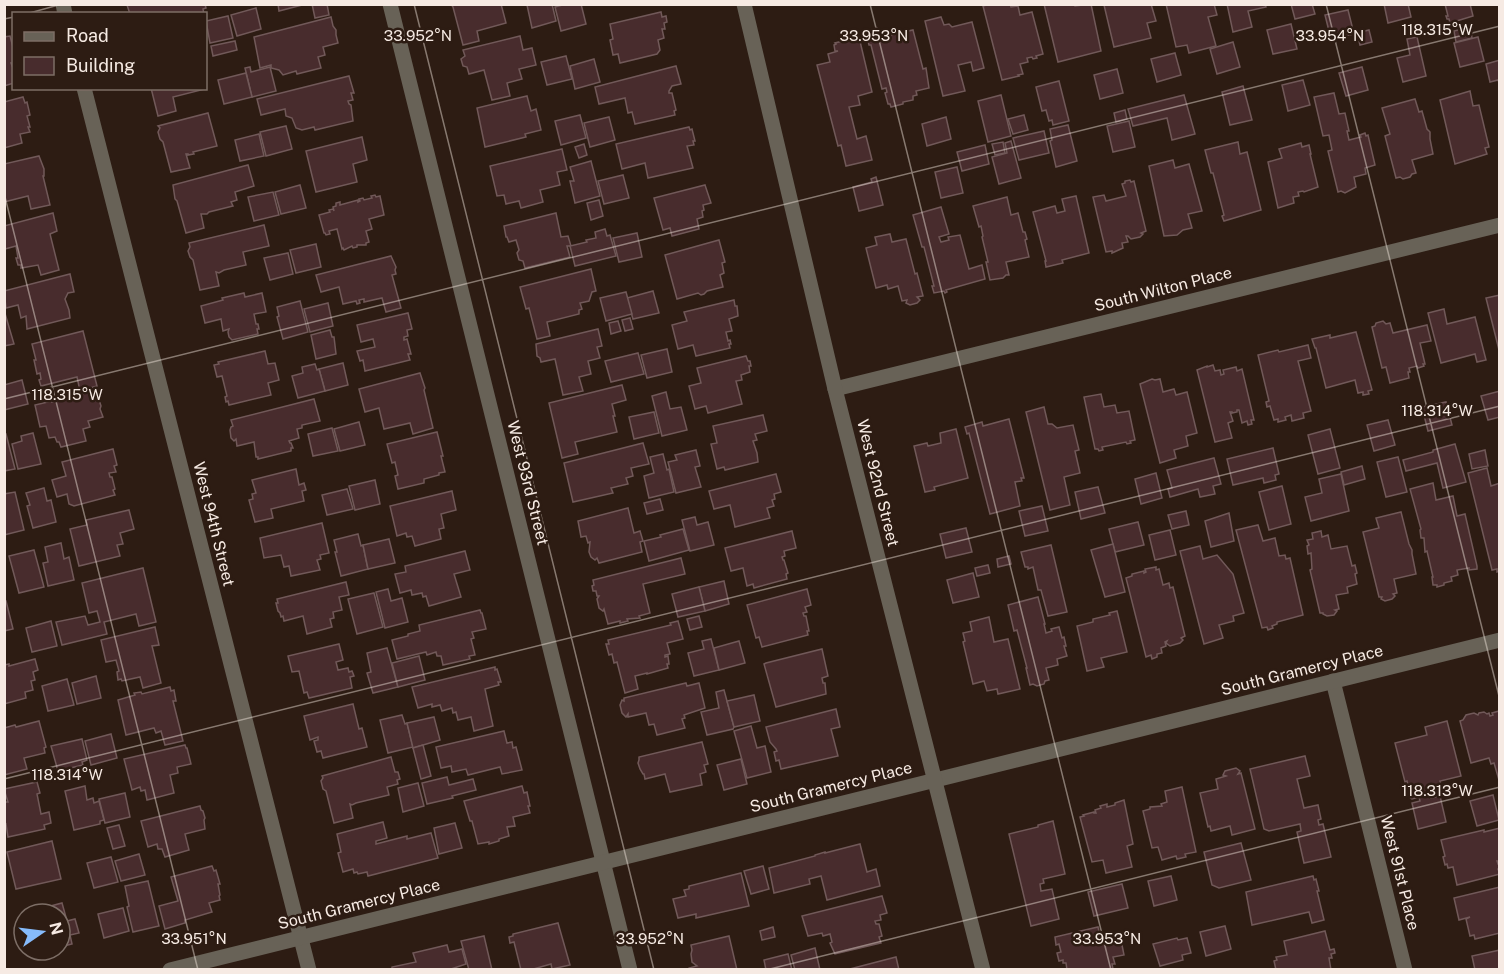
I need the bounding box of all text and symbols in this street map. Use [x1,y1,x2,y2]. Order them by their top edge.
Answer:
legend [12,12,207,90]
text: 118.315°W [1401,21,1473,38]
text: Road [66,25,109,46]
text: 33.952°N [384,27,452,44]
text: 33.953°N [840,27,908,44]
text: 33.954°N [1296,27,1364,44]
text: Building [66,55,135,76]
street label: South Wilton Place [1092,263,1234,315]
text: 118.315°W [31,386,103,403]
text: 118.314°W [1401,402,1473,419]
street label: West 92nd Street [853,417,903,549]
street label: West 93rd Street [503,419,553,547]
street label: West 94th Street [189,460,239,588]
street label: South Gramercy Place [1219,641,1385,699]
street label: South Gramercy Place [748,758,914,816]
text: 118.314°W [31,766,103,783]
text: 118.313°W [1401,782,1473,799]
street label: West 91st Place [1377,814,1423,932]
street label: South Gramercy Place [276,875,442,933]
north arrow [12,902,72,962]
text: N [45,920,67,937]
text: 33.951°N [161,930,227,947]
text: 33.952°N [616,930,684,947]
text: 33.953°N [1073,930,1141,947]

